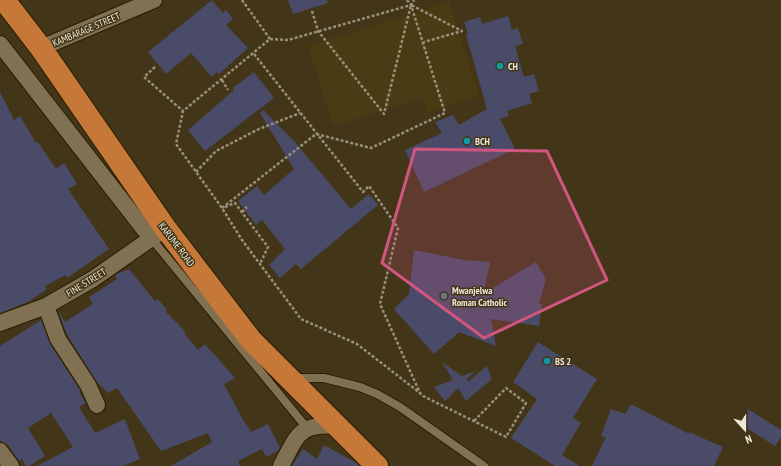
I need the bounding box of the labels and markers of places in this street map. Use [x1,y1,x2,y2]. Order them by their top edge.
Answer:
place label: CH [508,60,518,73]
marker: CH [495,61,505,71]
place label: BCH [475,135,490,148]
marker: BCH [462,136,472,146]
place label: Mwanjelwa Roman Catholic [452,284,507,309]
marker: Mwanjelwa Roman Catholic [439,291,449,301]
place label: BS 2 [555,355,571,368]
marker: BS 2 [542,356,552,366]

